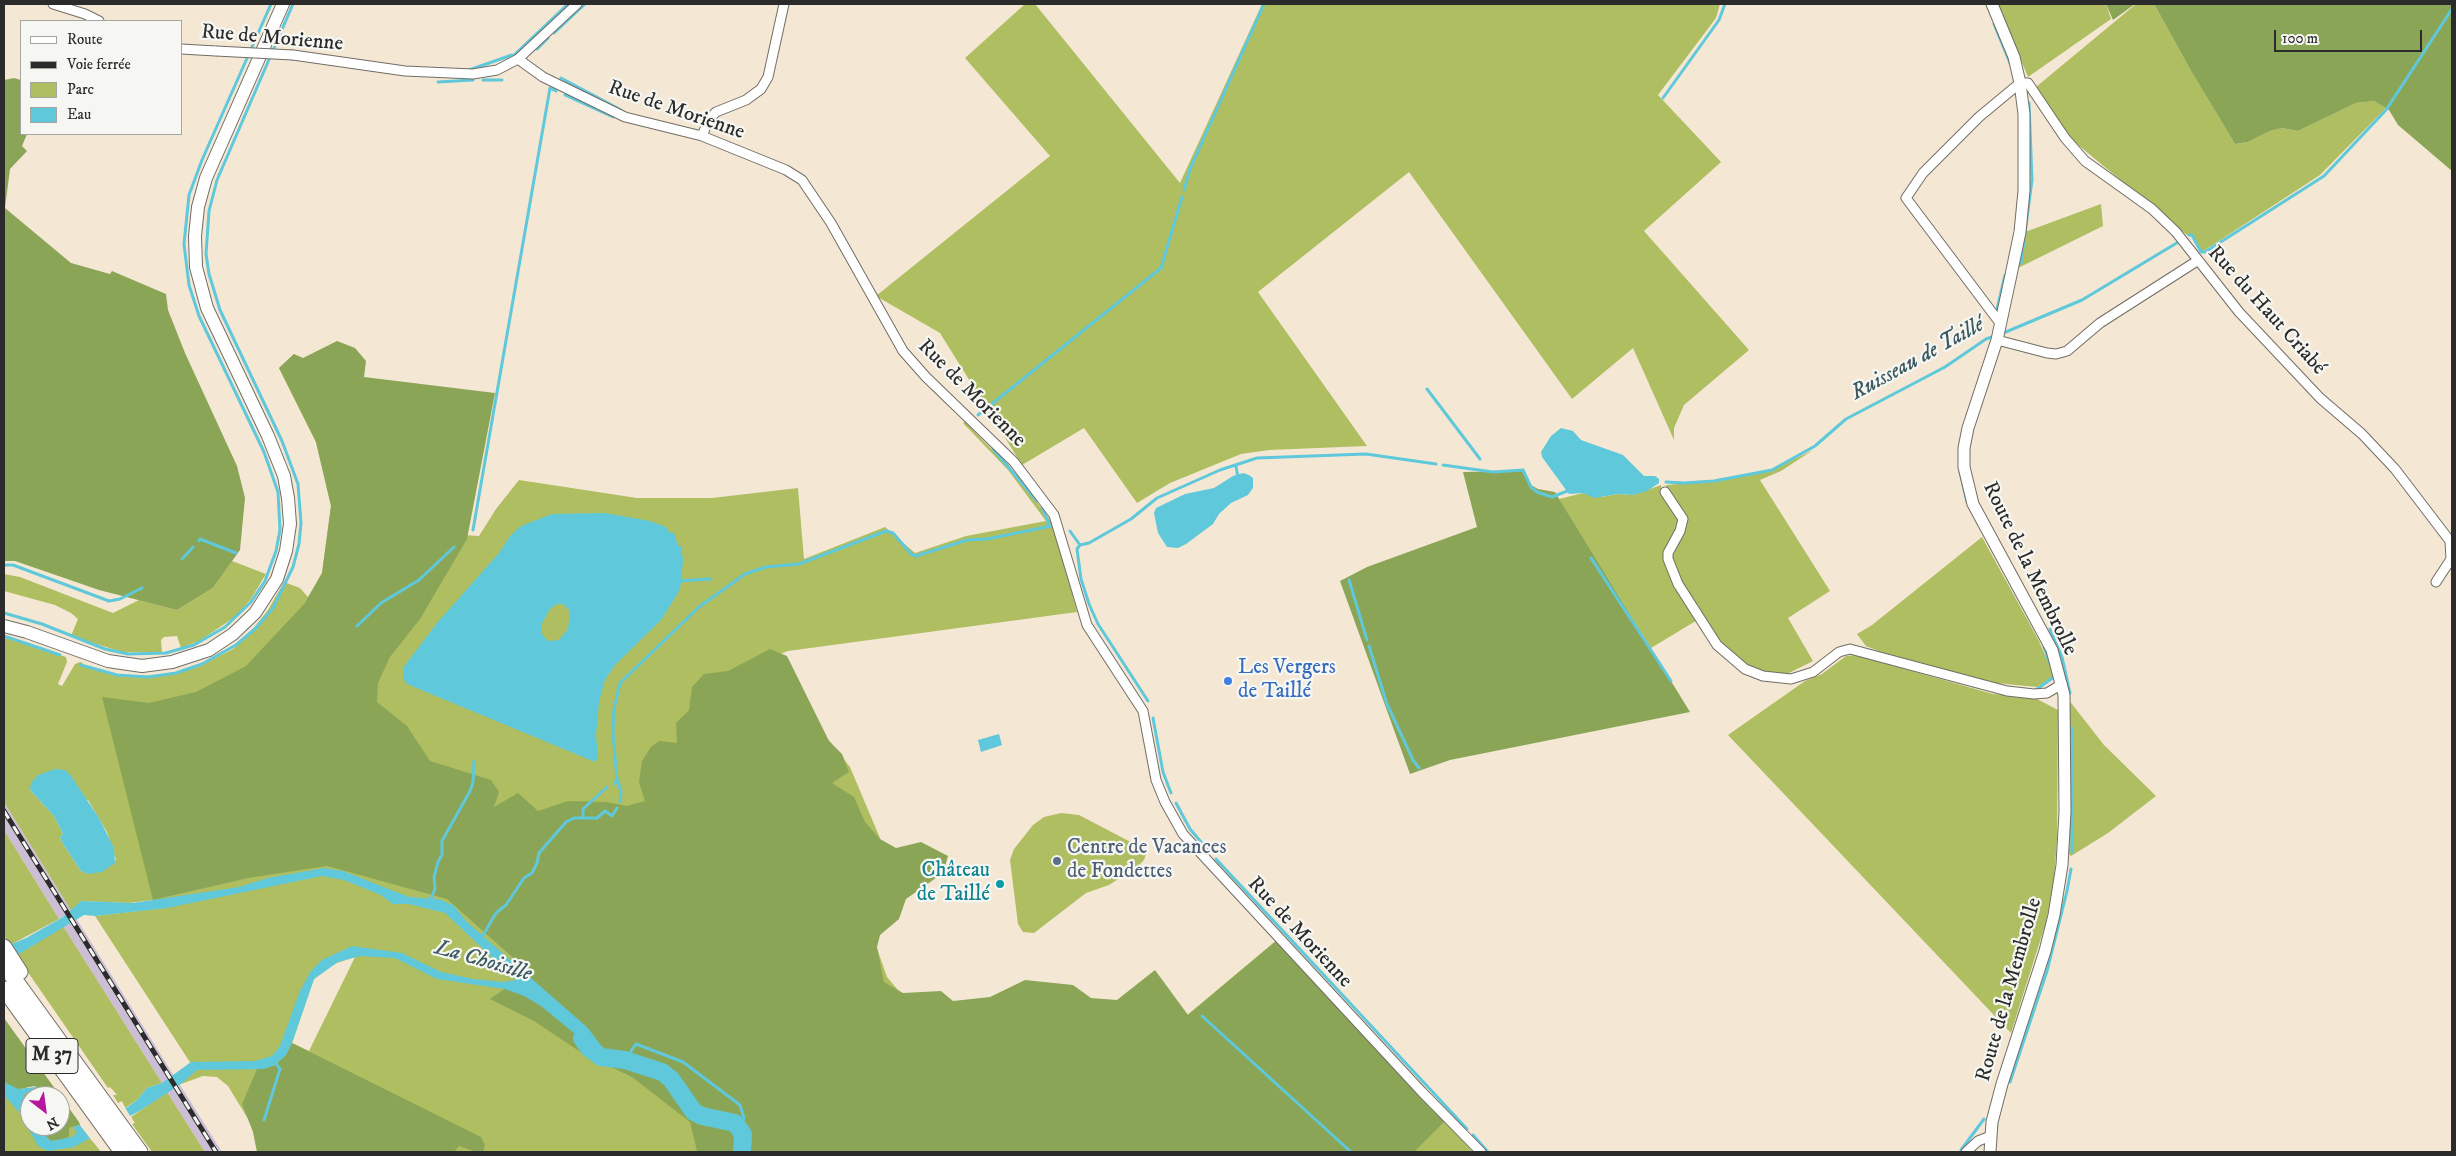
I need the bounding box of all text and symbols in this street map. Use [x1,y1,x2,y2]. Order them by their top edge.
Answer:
legend [20,20,182,135]
street label: Rue de Morienne [200,20,344,58]
scale bar [2276,20,2424,52]
text: 100 m [2282,29,2318,48]
text: Route [67,30,102,49]
text: Voie ferrée [67,55,131,74]
street label: Rue de Morienne [605,76,747,146]
text: Parc [67,80,94,99]
text: Eau [67,105,91,124]
street label: Rue du Haut Criabé [2201,241,2331,381]
water label: Ruisseau de Taillé [1847,313,1989,407]
street label: Rue de Morienne [912,335,1030,453]
street label: Route de la Membrolle [1976,478,2082,660]
place label: Les Vergers de Taillé [1238,656,1336,706]
marker: Les Vergers de Taillé [1222,675,1234,687]
place label: Centre de Vacances de Fondettes [1067,836,1226,886]
marker: Centre de Vacances de Fondettes [1051,855,1063,867]
place label: Château de Taillé [917,859,990,909]
street label: Rue de Morienne [1241,872,1357,994]
marker: Château de Taillé [994,878,1006,890]
street label: Route de la Membrolle [1972,895,2048,1085]
water label: La Choisille [432,936,534,988]
road number: M 37 [26,1038,78,1074]
north arrow [20,1086,70,1136]
text: N [43,1112,61,1134]

